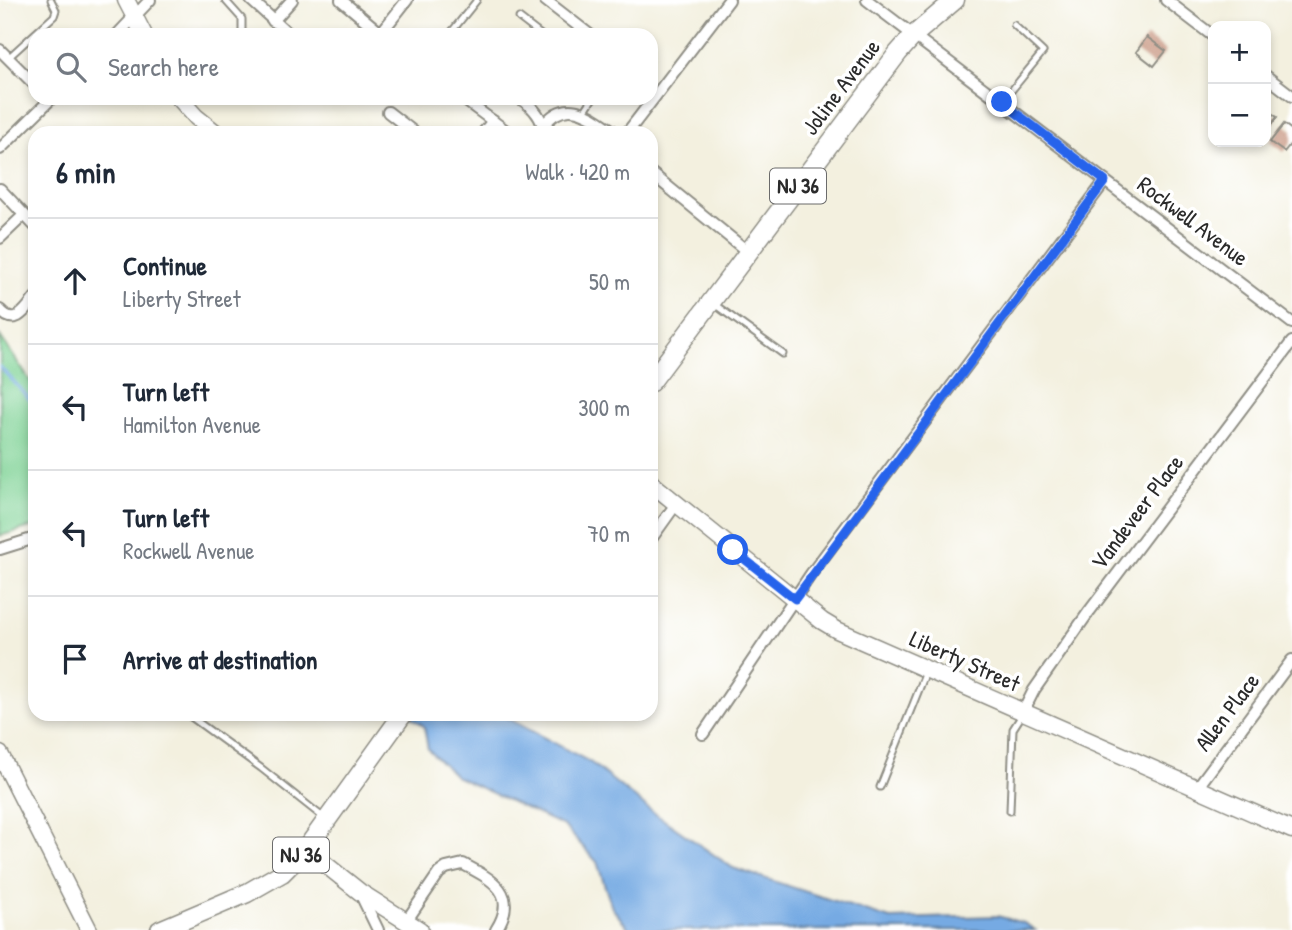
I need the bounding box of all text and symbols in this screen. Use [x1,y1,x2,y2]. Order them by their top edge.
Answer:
map controls [1208,21,1271,147]
button: + [1208,21,1271,84]
search box [28,28,658,105]
street label: Joline Avenue [794,33,887,141]
icon: search [52,48,90,86]
text: Search here [108,49,219,84]
button: − [1208,84,1271,147]
route end [986,86,1017,117]
text: 6 min [56,152,116,192]
text: Walk · 420 m [525,156,630,187]
road number: NJ 36 [770,168,826,204]
street label: Rockwell Avenue [1131,169,1255,273]
text: Continue [123,248,207,283]
icon: ahead [56,262,94,300]
text: 50 m [589,266,630,297]
text: Liberty Street [123,283,241,314]
text: Turn left [123,374,209,409]
icon: left [56,388,94,426]
text: 300 m [578,392,630,423]
text: Hamilton Avenue [123,409,261,440]
street label: Vandeveer Place [1083,448,1190,575]
text: Turn left [123,500,209,535]
icon: left [56,514,94,552]
text: 70 m [587,518,630,549]
route start [717,534,748,565]
text: Rockwell Avenue [123,535,255,566]
street label: Liberty Street [905,622,1026,699]
icon: arrive [56,640,94,678]
text: Arrive at destination [123,642,318,677]
street label: Allen Place [1187,666,1266,757]
road number: NJ 36 [273,838,329,872]

